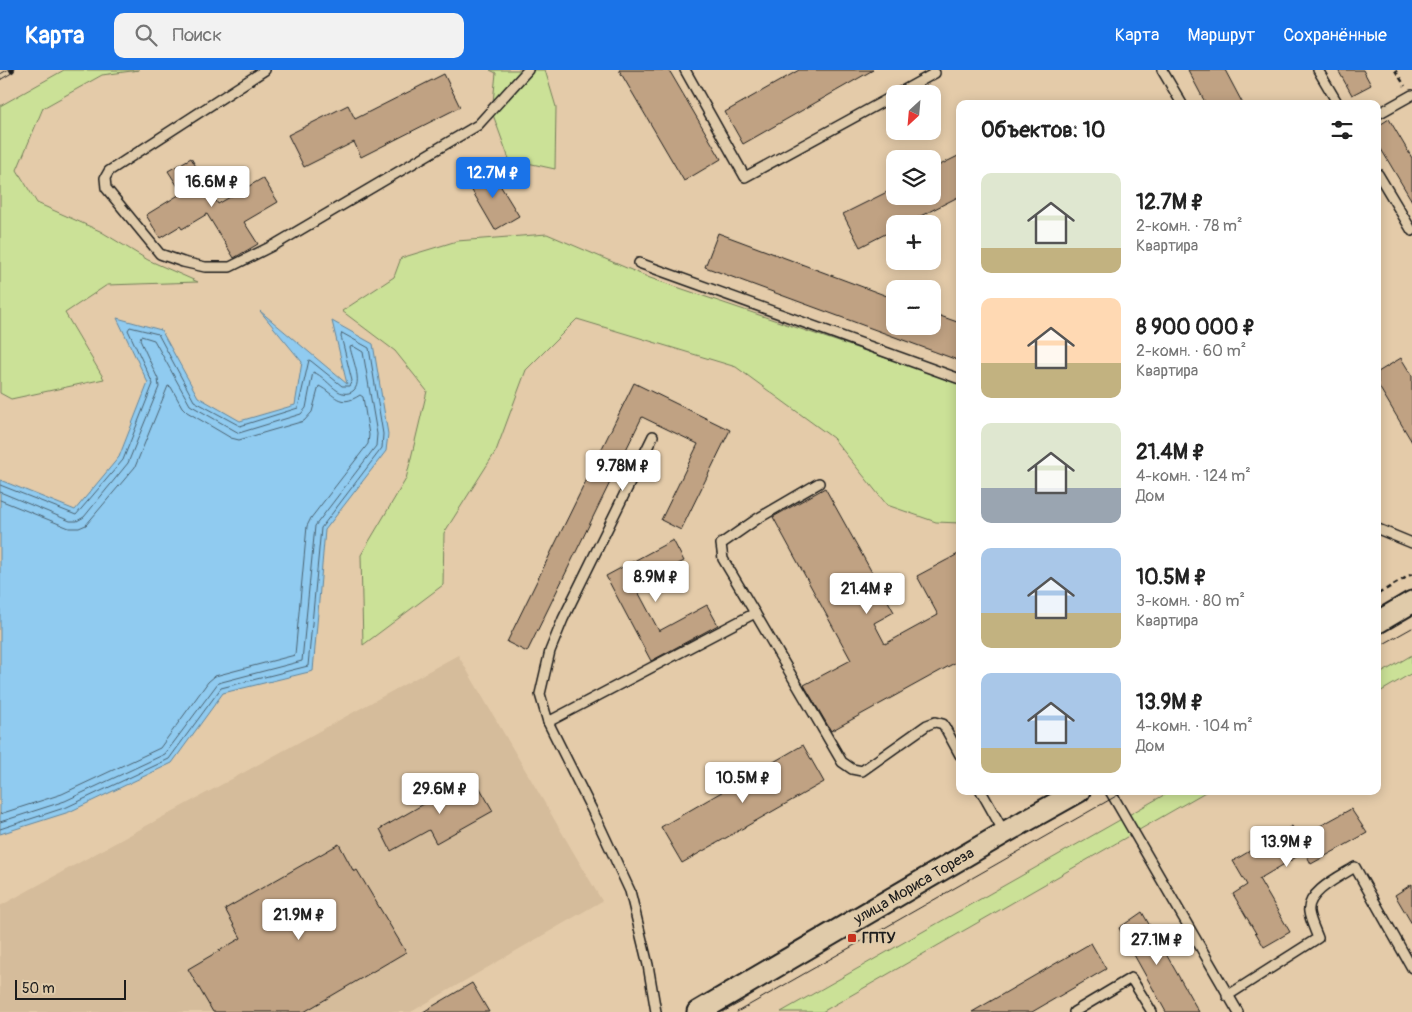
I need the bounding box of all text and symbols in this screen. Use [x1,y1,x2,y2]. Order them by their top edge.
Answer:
search box [114,13,464,58]
text: Карта [25,21,84,50]
icon: search [132,21,160,49]
text: Поиск [172,23,222,47]
text: Карта [1115,24,1159,47]
text: Маршрут [1187,24,1255,47]
text: Сохранённые [1283,24,1387,47]
north arrow [886,85,941,140]
map controls [886,85,941,335]
icon: filters [1328,116,1356,144]
text: Объектов: 10 [981,117,1105,144]
button: layers [886,150,941,205]
pin: 12.7M ₽ [447,156,539,199]
text: 12.7M ₽ [467,163,519,183]
pin: 16.6M ₽ [166,166,258,208]
text: 16.6M ₽ [186,172,238,192]
text: 12.7M ₽ [1136,189,1204,216]
icon: home [1021,193,1081,253]
button: + [886,215,941,270]
text: 2-комн. · 78 m² [1136,216,1242,236]
text: Квартира [1136,236,1198,256]
button: − [886,280,941,335]
text: 8 900 000 ₽ [1136,314,1255,341]
icon: home [1021,318,1081,378]
text: 2-комн. · 60 m² [1136,341,1246,361]
text: Квартира [1136,361,1198,381]
text: 21.4M ₽ [1136,439,1205,466]
icon: home [1021,443,1081,503]
pin: 9.78M ₽ [577,450,669,492]
text: 9.78M ₽ [597,456,649,476]
text: 4-комн. · 124 m² [1136,466,1251,486]
text: Дом [1136,486,1165,506]
pin: 8.9M ₽ [615,560,697,603]
text: 10.5M ₽ [1136,564,1207,591]
text: 8.9M ₽ [634,567,678,587]
icon: home [1021,568,1081,628]
pin: 21.4M ₽ [821,572,913,615]
text: 21.4M ₽ [841,579,893,599]
text: 3-комн. · 80 m² [1136,591,1245,611]
text: Квартира [1136,611,1198,631]
text: 13.9M ₽ [1136,689,1204,716]
icon: home [1021,693,1081,753]
text: 4-комн. · 104 m² [1136,716,1253,736]
text: Дом [1136,736,1165,756]
pin: 10.5M ₽ [697,762,789,804]
text: 10.5M ₽ [716,768,770,788]
pin: 29.6M ₽ [394,772,486,815]
text: 29.6M ₽ [413,779,467,799]
pin: 13.9M ₽ [1241,826,1333,868]
text: 13.9M ₽ [1261,832,1313,852]
street label: улица Мориса Тореза [850,844,978,929]
pin: 21.9M ₽ [253,898,345,941]
text: 21.9M ₽ [273,905,325,925]
pin: 27.1M ₽ [1111,924,1203,966]
place label: ГПТУ [862,929,896,948]
text: 27.1M ₽ [1131,930,1183,950]
marker: ГПТУ [846,932,858,944]
scale bar [15,977,126,1000]
text: 50 m [22,980,55,997]

